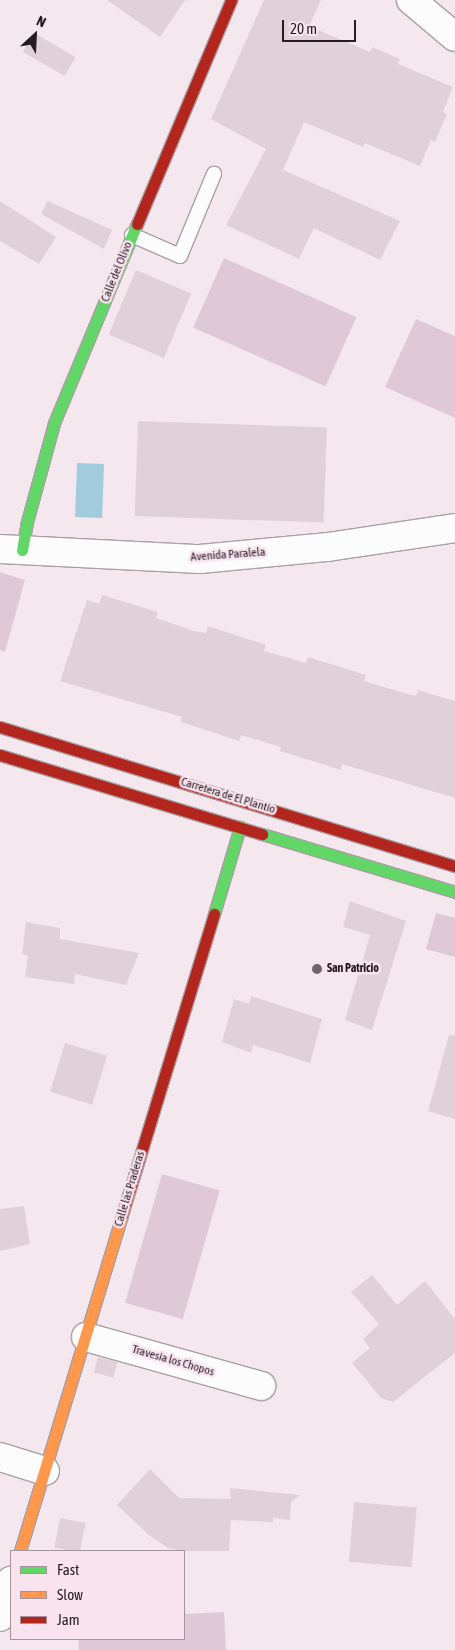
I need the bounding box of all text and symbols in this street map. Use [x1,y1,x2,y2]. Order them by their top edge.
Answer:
north arrow [10,10,60,60]
scale bar [285,10,359,42]
text: N [34,12,48,30]
text: 20 m [290,20,317,37]
street label: Calle del Olivo [98,240,136,304]
street label: Avenida Paralela [190,545,266,565]
street label: Carretera de El Plantío [179,775,277,817]
place label: San Patricio [327,962,379,976]
marker: San Patricio [311,963,323,975]
street label: Calle las Praderas [112,1150,148,1228]
street label: Travesía los Chopos [130,1342,216,1380]
legend [10,1550,185,1640]
text: Fast [57,1561,79,1578]
text: Slow [57,1586,83,1603]
text: Jam [57,1611,80,1628]

